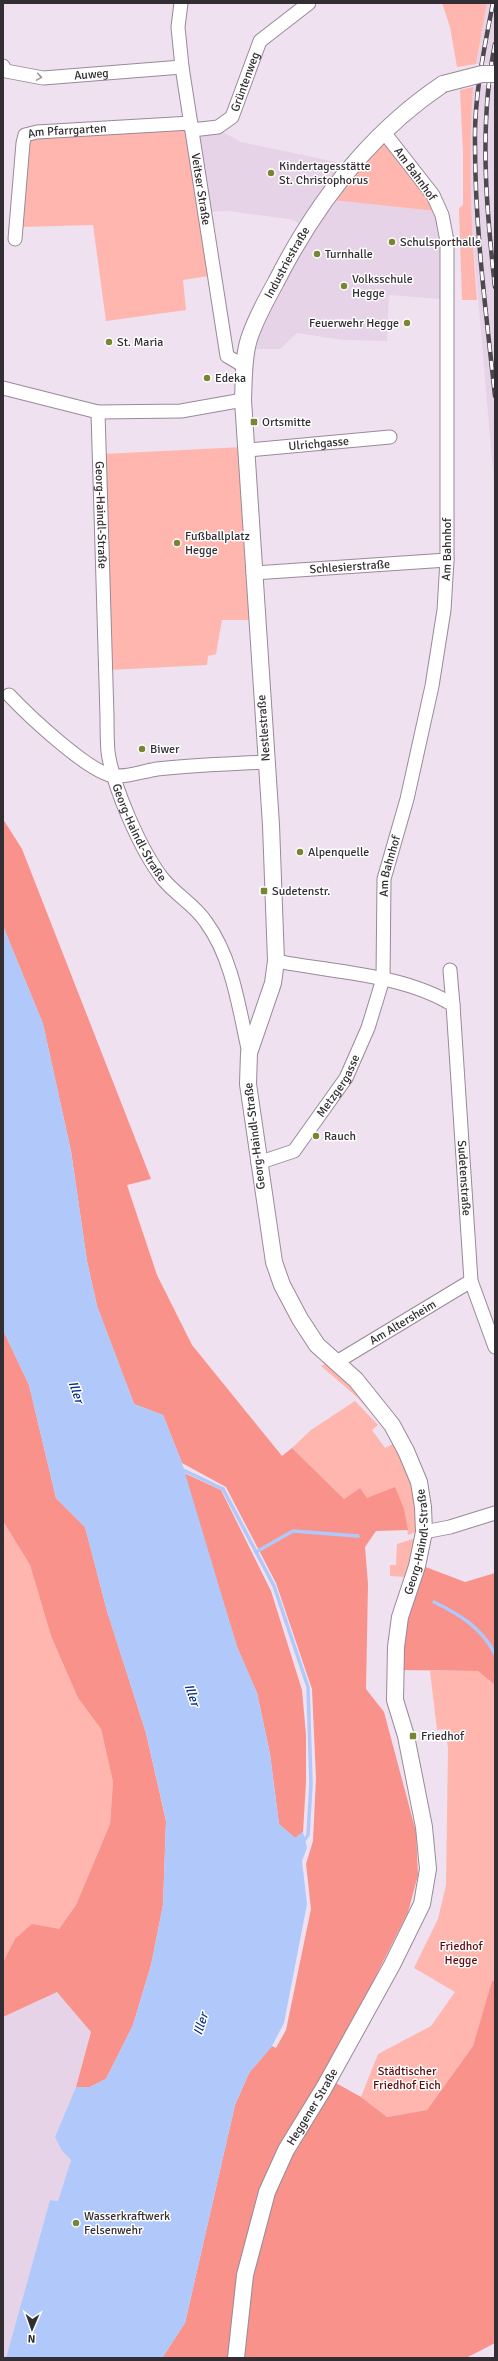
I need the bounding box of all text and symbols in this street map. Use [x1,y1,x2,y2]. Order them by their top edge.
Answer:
street label: Grüntenweg [227,50,263,114]
street label: Auweg [73,65,109,83]
one-way arrow [36,72,42,81]
street label: Am Pfarrgarten [26,120,107,142]
street label: Am Bahnhof [391,144,440,205]
street label: Veitser Straße [188,152,214,226]
place label: Kindertagesstätte St. Christophorus [279,159,371,188]
marker: Kindertagesstätte St. Christophorus [266,168,276,178]
street label: Industriestraße [261,224,313,301]
place label: Schulsporthalle [400,235,481,250]
marker: Schulsporthalle [387,237,397,247]
place label: Turnhalle [325,247,373,262]
marker: Turnhalle [312,249,322,259]
place label: Volksschule Hegge [352,272,413,301]
marker: Volksschule Hegge [339,281,349,291]
place label: Feuerwehr Hegge [309,316,399,331]
marker: Feuerwehr Hegge [402,318,412,328]
place label: St. Maria [117,335,163,350]
marker: St. Maria [104,337,114,347]
place label: Edeka [215,371,246,386]
marker: Edeka [202,373,212,383]
place label: Ortsmitte [262,415,311,430]
marker: Ortsmitte [249,417,259,427]
street label: Ulrichgasse [288,433,350,454]
street label: Georg-Haindl-Straße [92,461,110,569]
street label: Am Bahnhof [438,517,455,581]
place label: Fußballplatz Hegge [185,529,250,558]
marker: Fußballplatz Hegge [172,538,182,548]
street label: Schlesierstraße [309,556,391,577]
street label: Nestlestraße [254,694,274,762]
place label: Biwer [150,742,180,757]
marker: Biwer [137,744,147,754]
street label: Georg-Haindl-Straße [109,781,170,885]
street label: Am Bahnhof [376,833,404,897]
place label: Alpenquelle [308,845,369,860]
marker: Alpenquelle [295,847,305,857]
place label: Sudetenstr. [272,884,330,899]
marker: Sudetenstr. [259,886,269,896]
street label: Metzgergasse [313,1052,363,1120]
street label: Georg-Haindl-Straße [241,1082,269,1190]
place label: Rauch [324,1129,356,1144]
marker: Rauch [311,1131,321,1141]
street label: Sudetenstraße [454,1140,474,1216]
street label: Am Altersheim [367,1296,439,1348]
water label: Iller [65,1379,88,1407]
street label: Georg-Haindl-Straße [400,1488,432,1597]
water label: Iller [181,1682,204,1710]
place label: Friedhof [421,1729,465,1744]
marker: Friedhof [408,1731,418,1741]
park label: Friedhof Hegge [440,1939,483,1968]
water label: Iller [190,2009,213,2037]
park label: Städtischer Friedhof Eich [373,2064,441,2093]
street label: Heggener Straße [283,2066,341,2148]
place label: Wasserkraftwerk Felsenwehr [84,2209,170,2238]
marker: Wasserkraftwerk Felsenwehr [71,2218,81,2228]
north arrow [12,2309,52,2349]
text: N [28,2332,36,2345]

